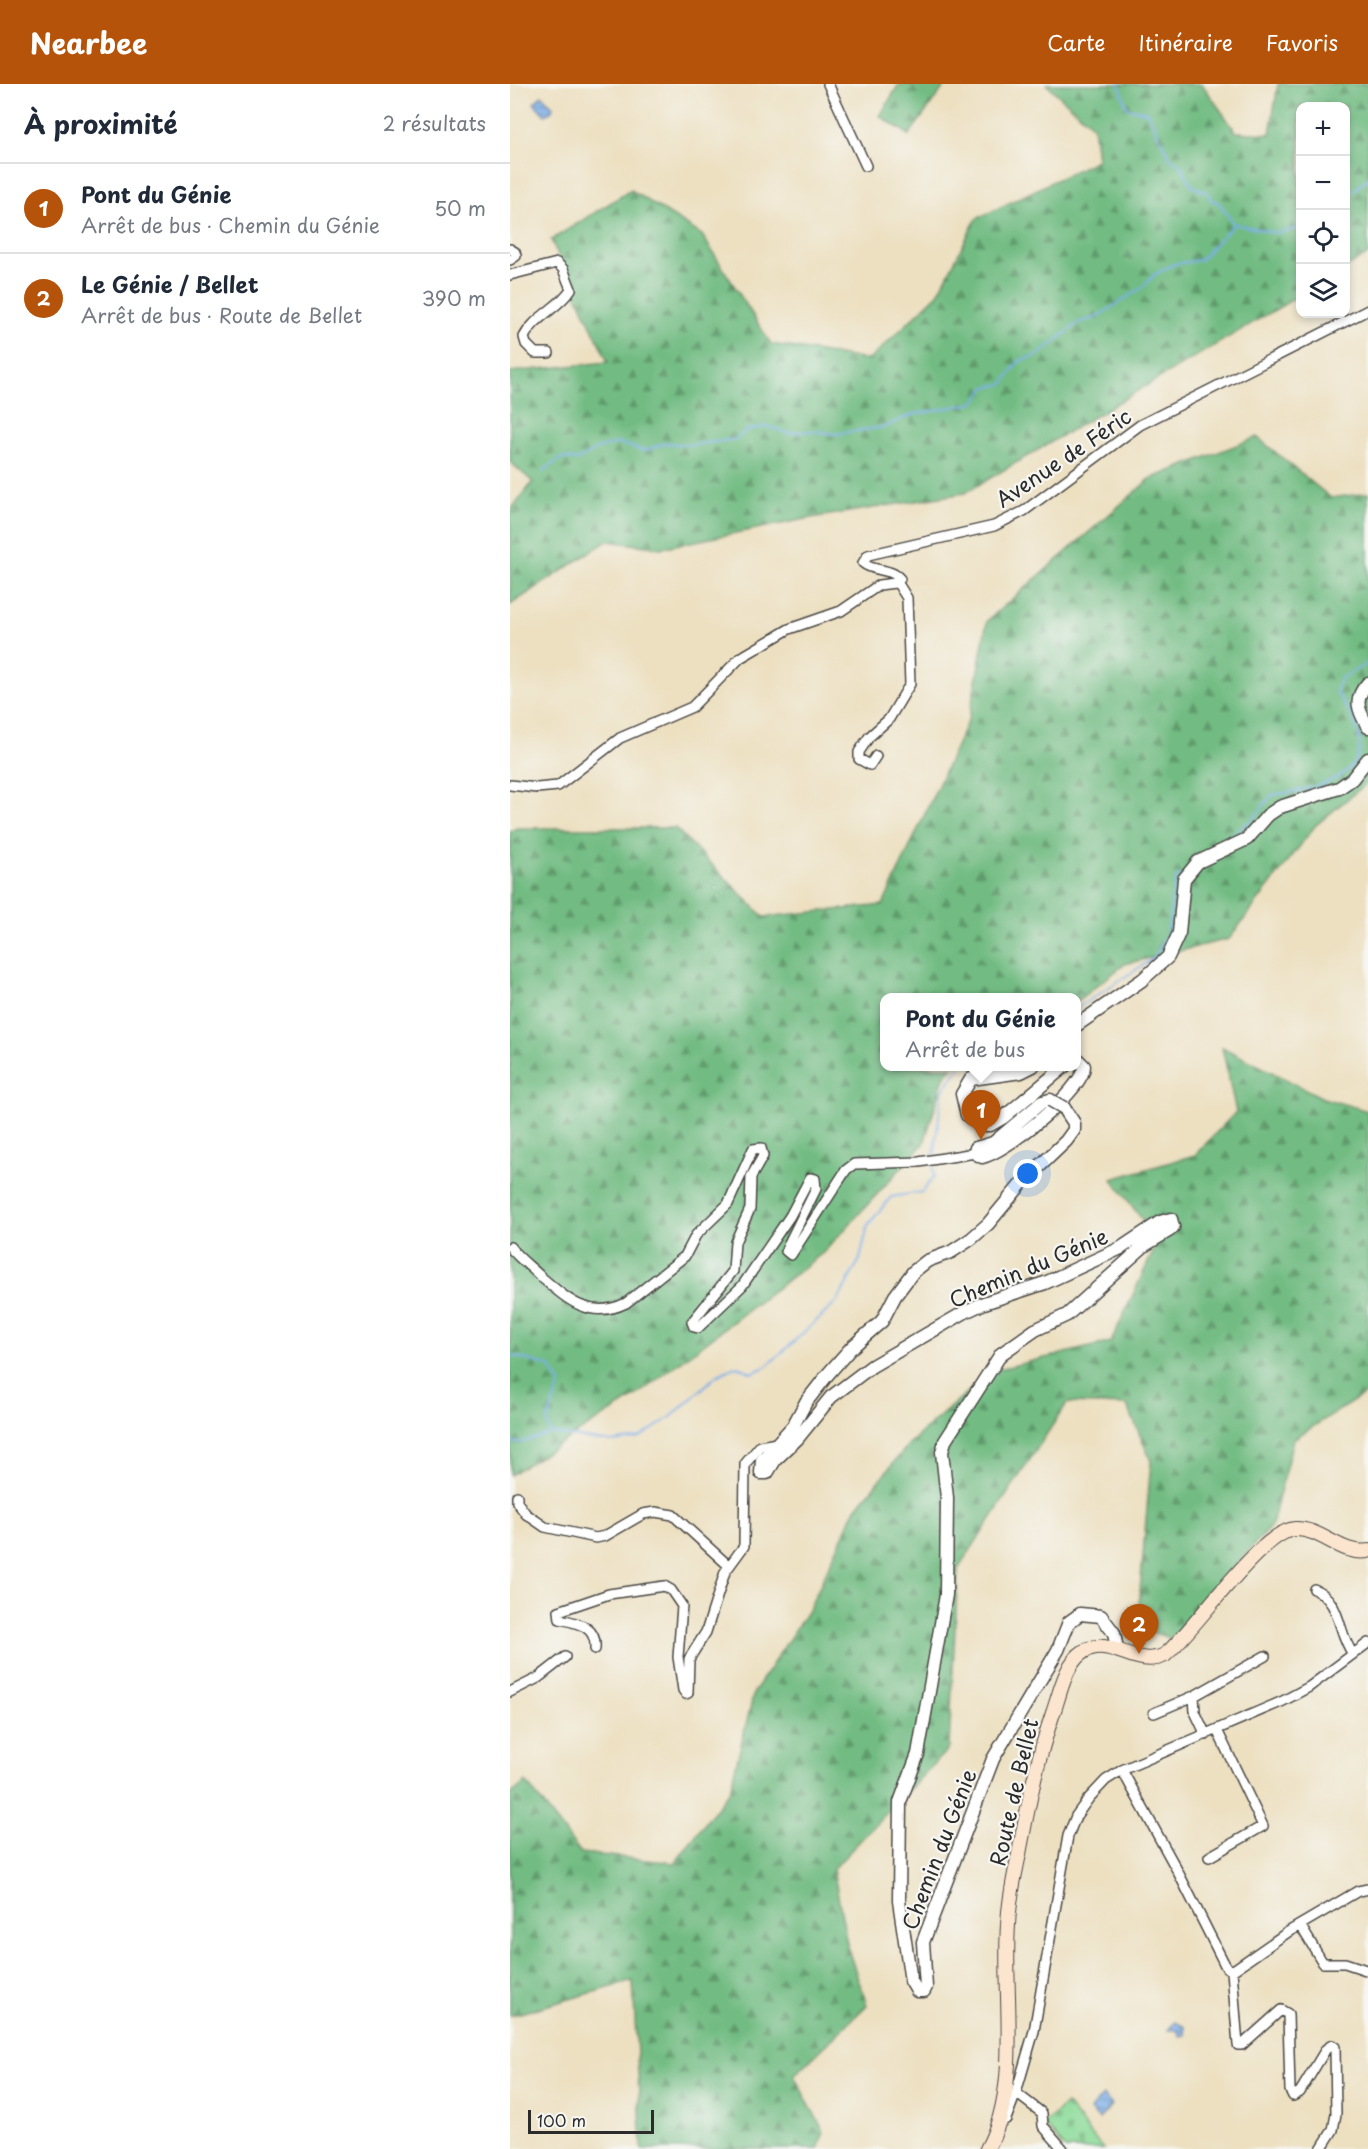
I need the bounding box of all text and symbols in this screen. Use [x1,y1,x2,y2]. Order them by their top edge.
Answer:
text: Nearbee [30,21,147,64]
text: Carte [1047,26,1106,58]
text: Itinéraire [1139,26,1233,58]
text: Favoris [1266,26,1338,58]
map controls [1296,102,1350,318]
button: + [1296,102,1350,156]
text: À proximité [24,104,178,143]
text: 2 résultats [383,108,486,138]
button: − [1296,156,1350,210]
text: Pont du Génie [81,177,231,210]
text: 1 [39,193,48,223]
text: 50 m [434,193,486,223]
text: Arrêt de bus · Chemin du Génie [81,210,380,240]
button: locate [1296,210,1350,264]
button: layers [1296,264,1350,318]
text: Le Génie / Bellet [81,267,258,300]
text: 2 [36,283,51,313]
text: 390 m [422,283,486,313]
text: Arrêt de bus · Route de Bellet [81,300,362,330]
street label: Avenue de Féric [989,400,1137,514]
popup [880,993,1081,1071]
text: Pont du Génie [905,1001,1056,1034]
text: Arrêt de bus [905,1034,1025,1064]
pin: 1 [962,1090,1000,1140]
your location [1013,1159,1042,1188]
street label: Chemin du Génie [944,1219,1112,1315]
pin: 2 [1120,1604,1158,1654]
street label: Route de Bellet [980,1715,1046,1869]
street label: Chemin du Génie [893,1764,983,1934]
scale bar [528,2107,654,2134]
text: 100 m [537,2108,586,2132]

